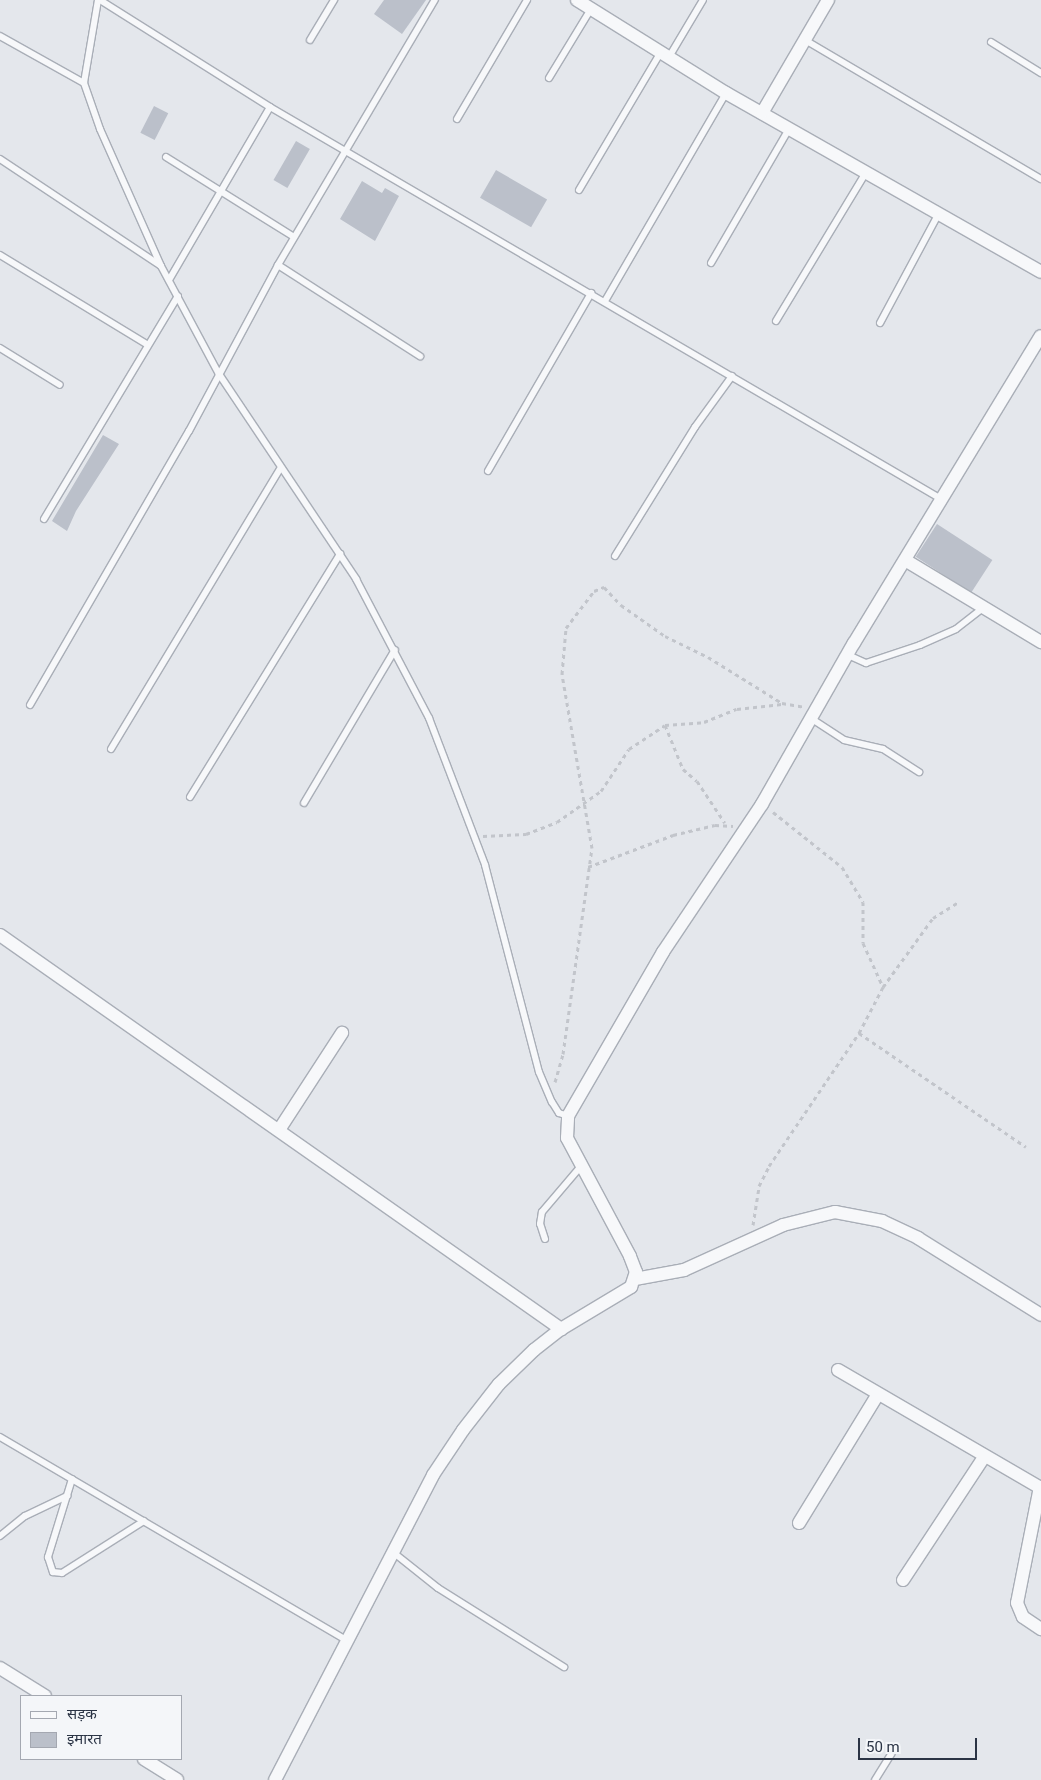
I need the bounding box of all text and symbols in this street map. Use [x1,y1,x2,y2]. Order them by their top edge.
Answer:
legend [20,1695,182,1760]
text: सड़क [67,1705,97,1723]
scale bar [861,1728,980,1760]
text: इमारत [67,1730,102,1748]
text: 50 m [866,1738,900,1756]

